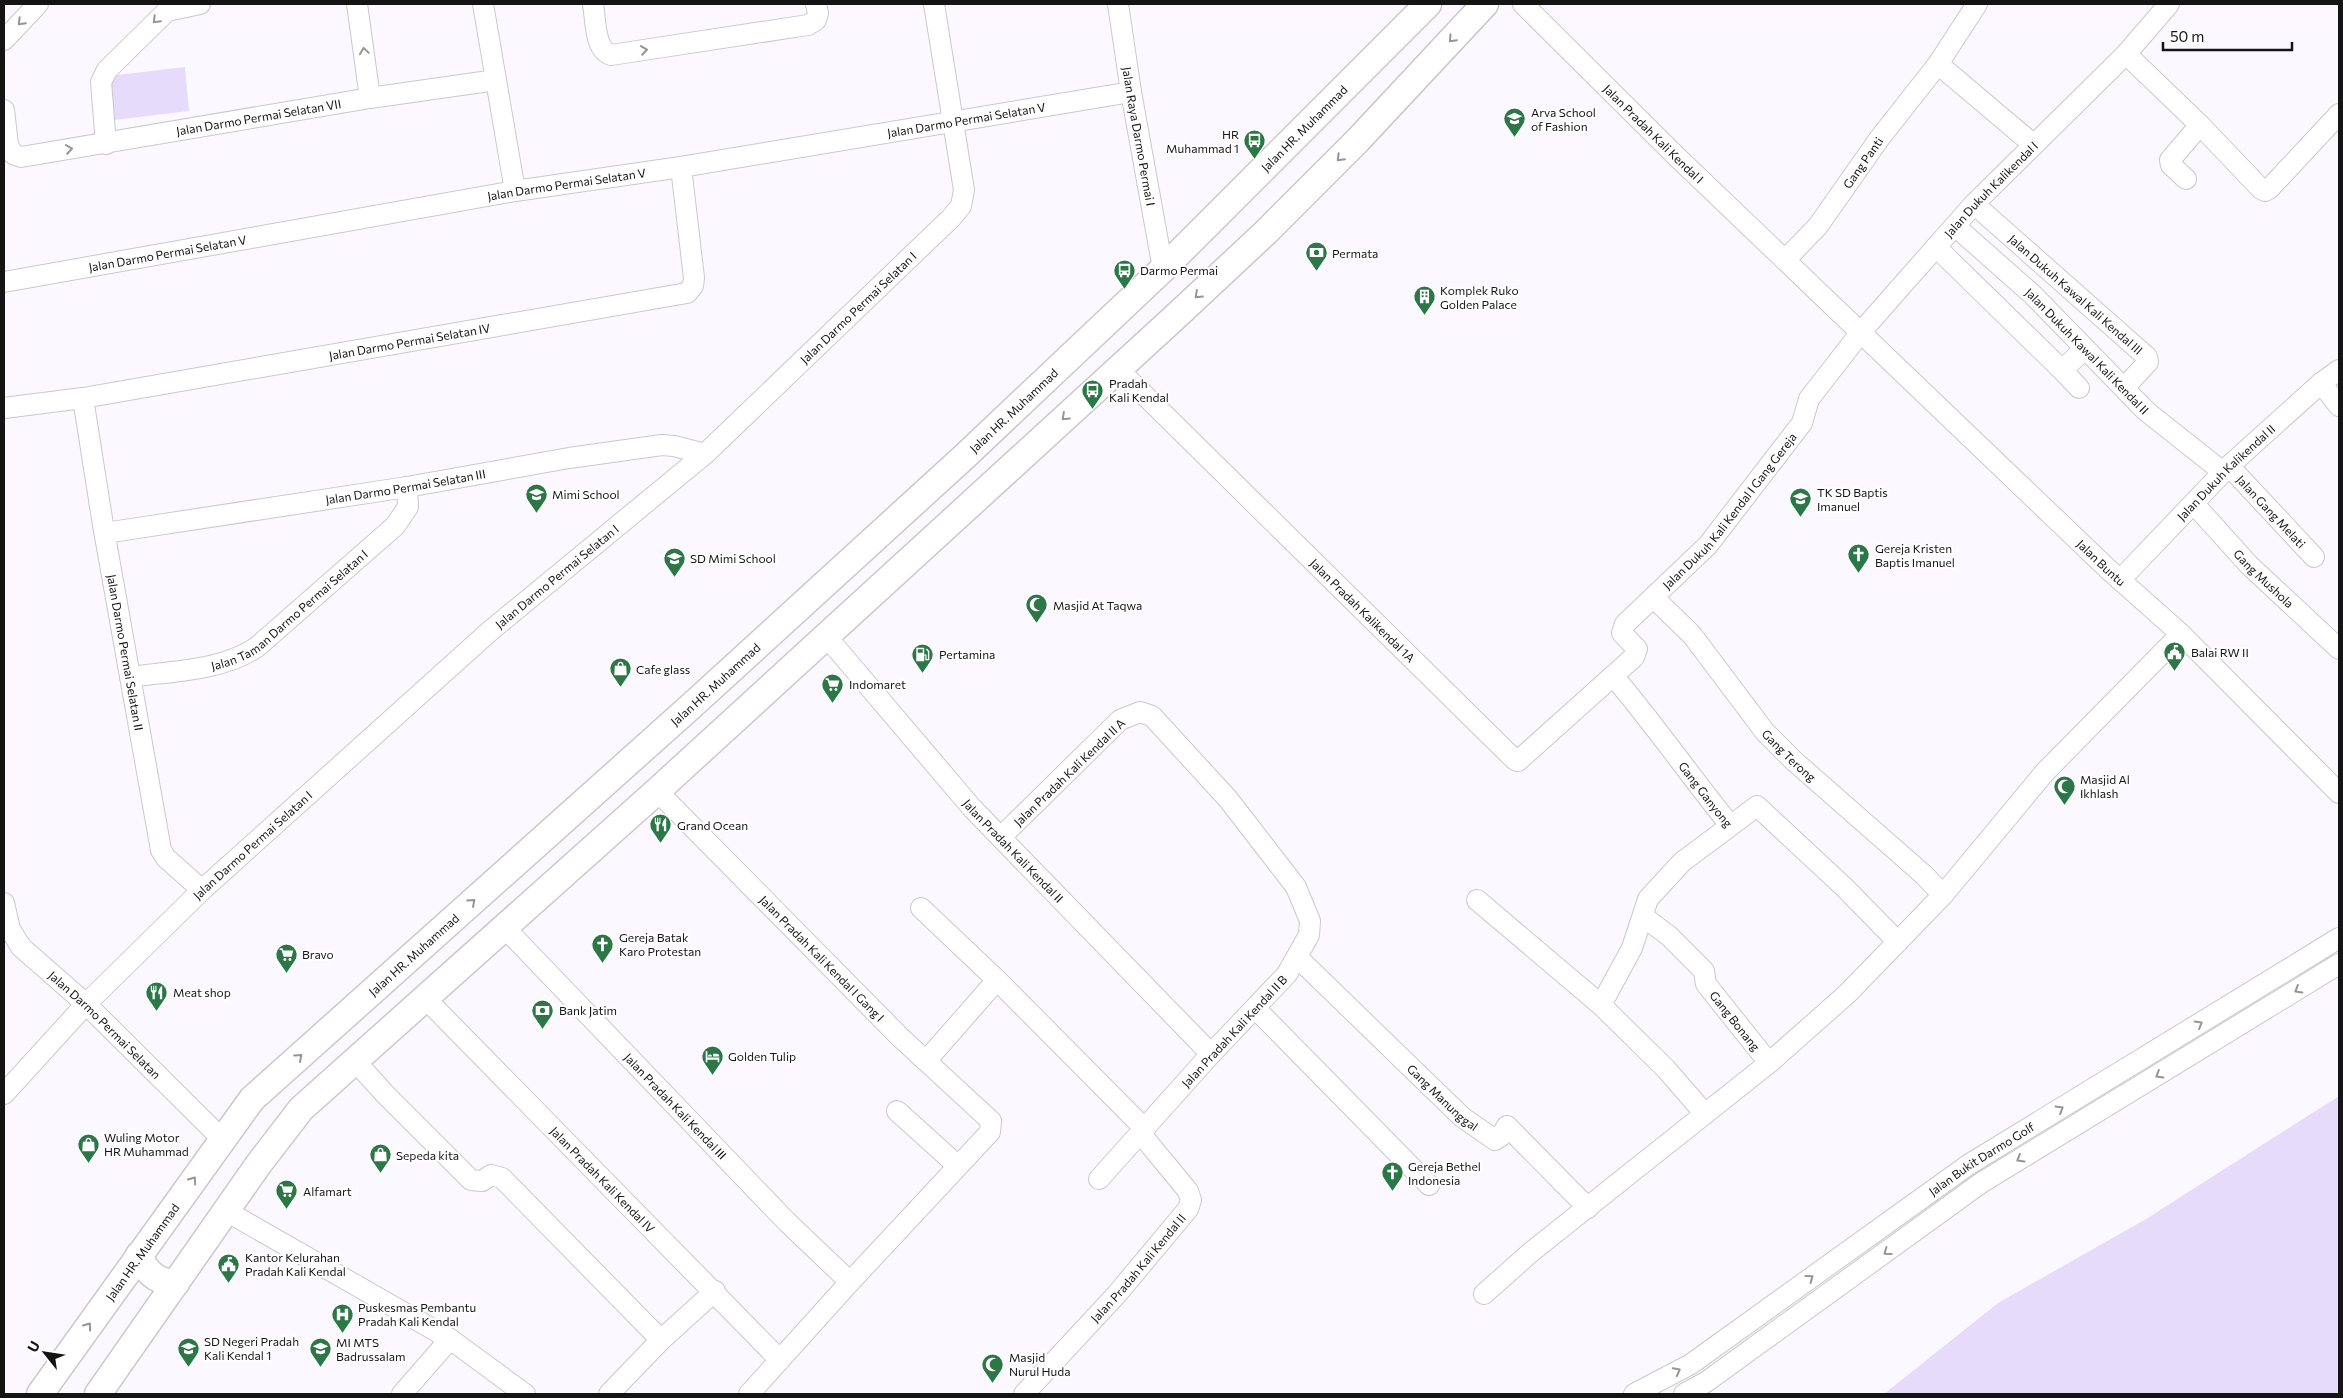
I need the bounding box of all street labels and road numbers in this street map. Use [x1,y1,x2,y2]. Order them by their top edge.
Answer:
street label: Jalan Raya Darmo Permai I [1119,66,1158,207]
street label: Jalan Pradah Kali Kendal I [1600,81,1707,186]
street label: Jalan HR. Muhammad [1258,82,1350,175]
street label: Jalan Darmo Permai Selatan VII [175,96,342,139]
street label: Jalan Darmo Permai Selatan V [886,99,1046,141]
street label: Gang Panti [1840,134,1885,191]
street label: Jalan Dukuh Kalikendal I [1941,138,2040,241]
street label: Jalan Darmo Permai Selatan V [486,165,647,204]
street label: Jalan Darmo Permai Selatan V [87,232,248,275]
street label: Jalan Dukuh Kawal Kali Kendal III [2005,232,2145,356]
street label: Jalan Darmo Permai Selatan I [797,249,919,367]
street label: Jalan Dukuh Kawal Kali Kendal II [2023,286,2153,416]
street label: Jalan Darmo Permai Selatan IV [328,320,491,363]
street label: Jalan HR. Muhammad [966,365,1060,456]
street label: Jalan Dukuh Kalikendal II [2174,421,2278,524]
street label: Jalan Dukuh Kali Kendal I Gang Gereja [1659,430,1799,592]
street label: Jalan Darmo Permai Selatan III [324,466,487,507]
street label: Jalan Gang Melati [2233,472,2309,551]
street label: Jalan Darmo Permai Selatan I [492,521,621,632]
street label: Jalan Buntu [2074,536,2129,588]
street label: Gang Mushola [2231,546,2297,610]
street label: Jalan Taman Darmo Permai Selatan I [209,547,370,674]
street label: Jalan Pradah Kalikendal 1A [1307,556,1418,665]
street label: Jalan Darmo Permai Selatan II [104,573,147,732]
street label: Jalan HR. Muhammad [667,640,763,729]
street label: Jalan Pradah Kali Kendal II A [1011,715,1128,829]
street label: Gang Terong [1759,726,1819,784]
street label: Gang Ganyong [1676,759,1736,830]
street label: Jalan Darmo Permai Selatan I [190,788,315,903]
street label: Jalan Pradah Kali Kendal II [960,796,1067,905]
street label: Jalan Pradah Kali Kendal I Gang I [756,892,887,1024]
street label: Jalan HR. Muhammad [366,911,461,999]
street label: Jalan Darmo Permai Selatan [45,968,164,1081]
street label: Jalan Pradah Kali Kendal II B [1178,972,1290,1091]
street label: Gang Bonang [1707,988,1764,1054]
street label: Jalan Pradah Kali Kendal III [621,1050,730,1162]
street label: Gang Manunggal [1405,1061,1481,1133]
street label: Jalan Bukit Darmo Golf [1926,1119,2037,1199]
street label: Jalan Pradah Kali Kendal IV [547,1123,658,1235]
street label: Jalan HR. Muhammad [103,1201,182,1304]
street label: Jalan Pradah Kali Kendal II [1088,1211,1188,1326]

